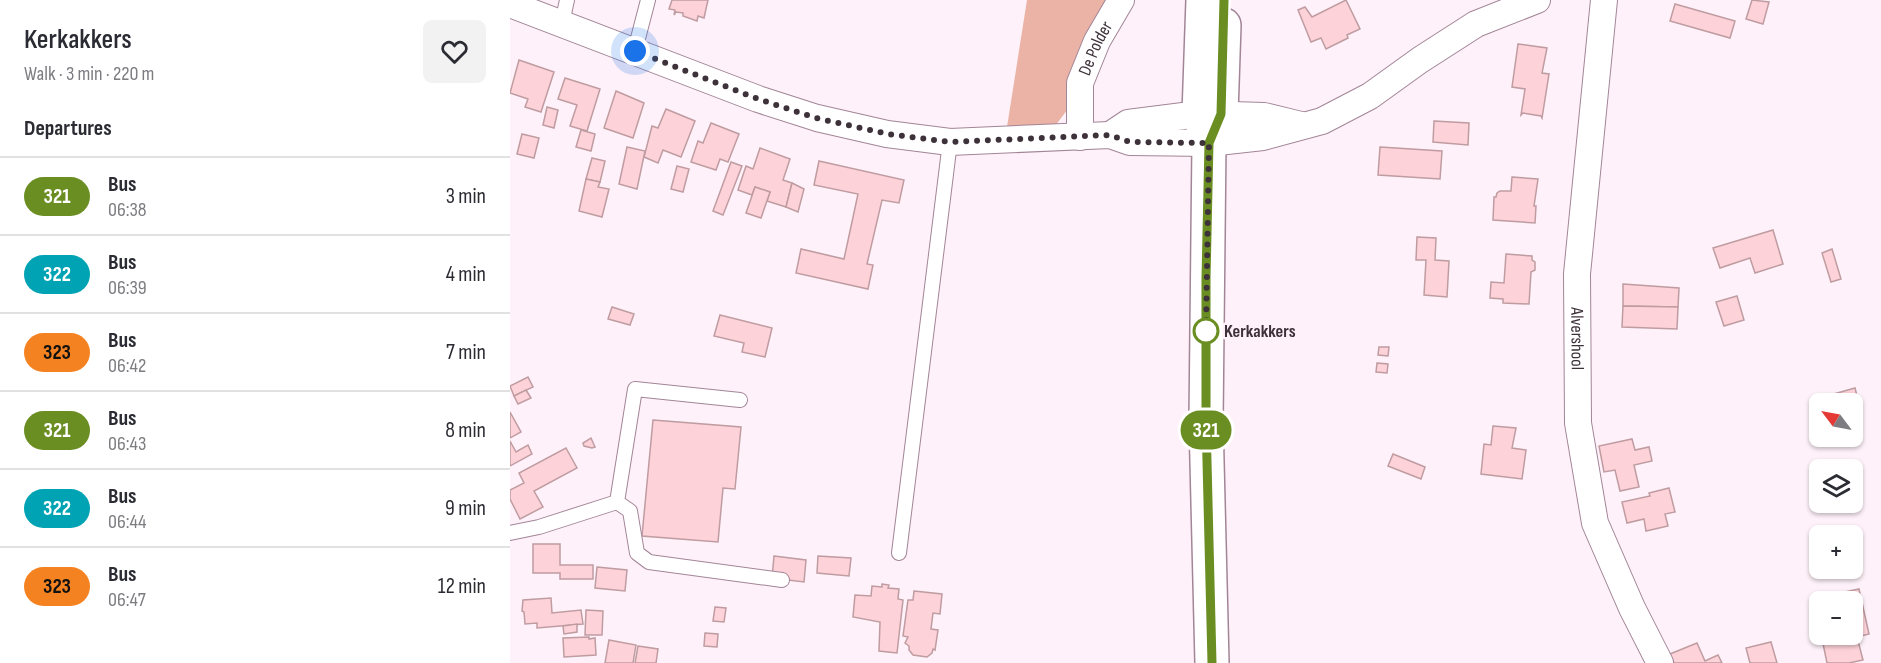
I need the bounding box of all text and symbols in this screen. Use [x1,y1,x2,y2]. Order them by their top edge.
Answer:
street label: De Polder [1074,17,1117,78]
button: heart [423,20,486,83]
text: Kerkakkers [24,23,132,56]
your location [620,36,650,66]
text: Walk · 3 min · 220 m [24,62,154,86]
text: Departures [24,115,112,142]
text: Bus [108,171,137,198]
text: 3 min [446,183,486,210]
text: 321 [44,184,70,209]
text: 06:38 [108,198,147,222]
text: Bus [108,249,137,276]
text: 4 min [446,261,486,288]
text: 322 [43,262,71,287]
text: 06:39 [108,276,147,300]
street label: Alvershool [1566,306,1588,370]
marker: Kerkakkers [1193,318,1219,344]
place label: Kerkakkers [1224,321,1296,342]
text: Bus [108,327,137,354]
text: 7 min [446,339,486,366]
text: 323 [43,340,71,365]
text: 06:42 [108,354,146,378]
north arrow [1809,393,1863,447]
map controls [1809,393,1863,645]
text: Bus [108,405,137,432]
line badge: 321 [1172,410,1240,450]
text: 8 min [445,417,486,444]
text: 321 [44,418,70,443]
text: 321 [1193,418,1219,443]
text: 06:43 [108,432,146,456]
button: layers [1809,459,1863,513]
text: Bus [108,483,137,510]
text: 9 min [445,495,486,522]
text: 322 [43,496,71,521]
text: 06:44 [108,510,146,534]
button: + [1809,525,1863,579]
text: Bus [108,561,137,588]
text: 12 min [438,573,486,600]
text: 323 [43,574,71,599]
text: 06:47 [108,588,146,612]
button: − [1809,591,1863,645]

